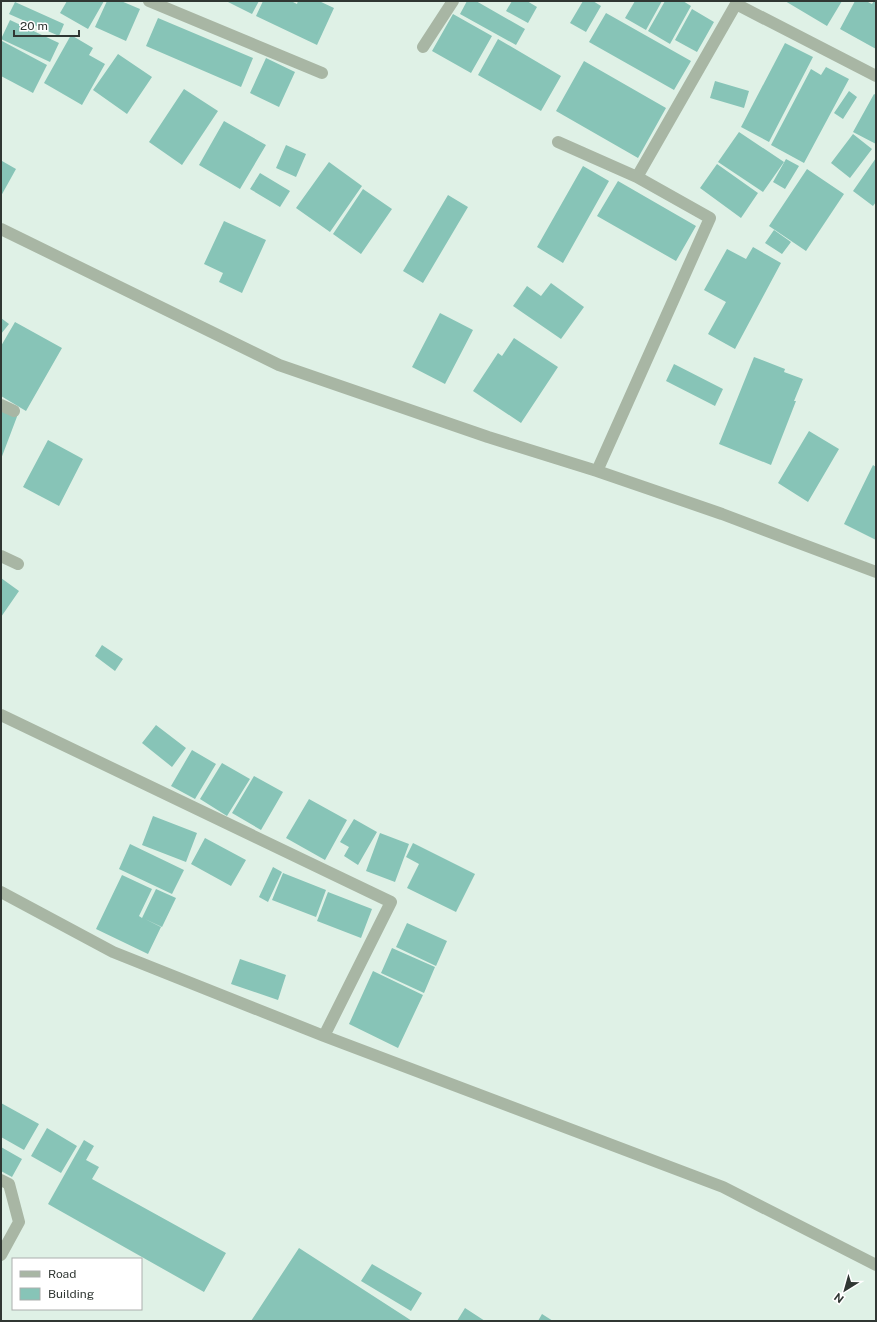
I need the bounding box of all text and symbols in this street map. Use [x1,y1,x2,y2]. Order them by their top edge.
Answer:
scale bar [14,12,79,38]
text: 20 m [20,19,48,33]
legend [12,1258,142,1310]
text: Road [48,1267,76,1281]
north arrow [825,1270,865,1310]
text: Building [48,1287,94,1301]
text: N [832,1291,846,1305]

